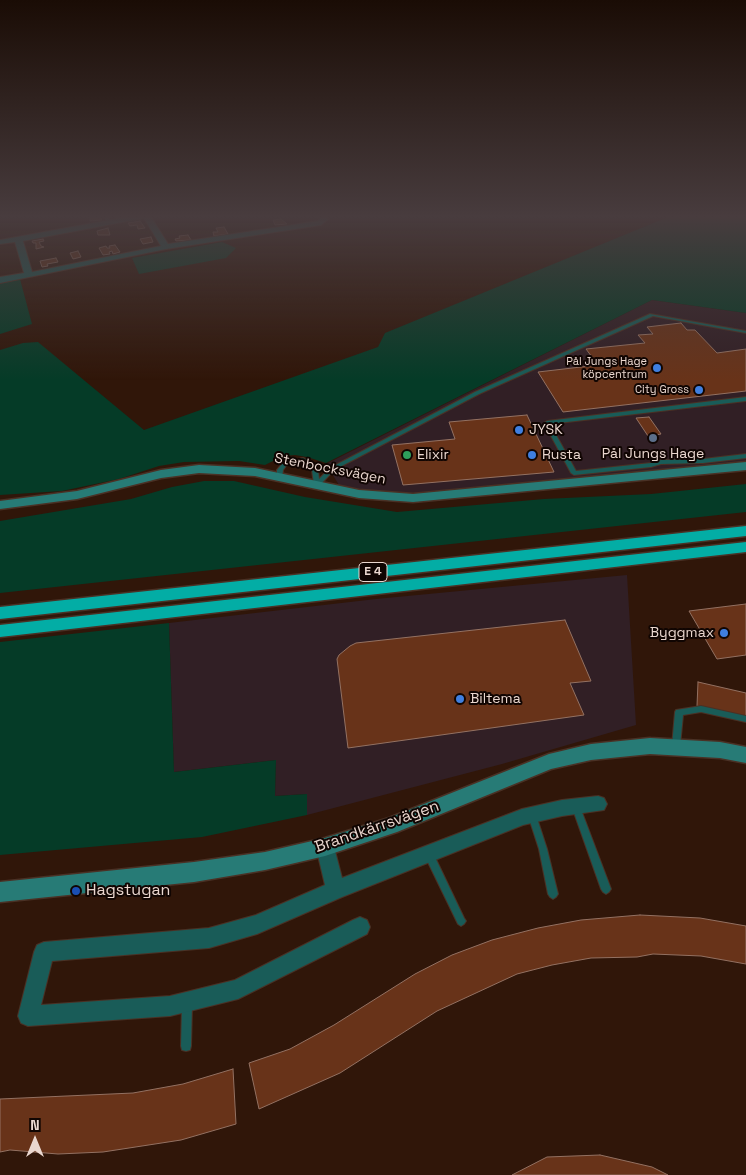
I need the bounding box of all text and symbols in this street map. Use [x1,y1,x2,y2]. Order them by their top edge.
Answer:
place label: Pål Jungs Hage köpcentrum [566,355,647,381]
marker: Pål Jungs Hage köpcentrum [651,362,663,374]
place label: City Gross [635,383,689,397]
marker: City Gross [693,384,705,396]
place label: JYSK [529,422,563,438]
marker: JYSK [513,424,525,436]
marker: Pål Jungs Hage [647,432,659,444]
place label: Pål Jungs Hage [602,446,704,462]
place label: Elixir [417,447,449,463]
place label: Rusta [542,447,581,463]
marker: Elixir [401,449,413,461]
marker: Rusta [526,449,538,461]
street label: Stenbocksvägen [273,450,387,488]
road number: E 4 [359,562,387,582]
place label: Byggmax [650,625,714,641]
marker: Byggmax [718,627,730,639]
place label: Biltema [470,691,521,707]
marker: Biltema [454,693,466,705]
street label: Brandkärrsvägen [312,797,442,857]
place label: Hagstugan [86,881,170,901]
marker: Hagstugan [70,885,82,897]
north arrow [10,1115,60,1165]
text: N [30,1116,40,1134]

